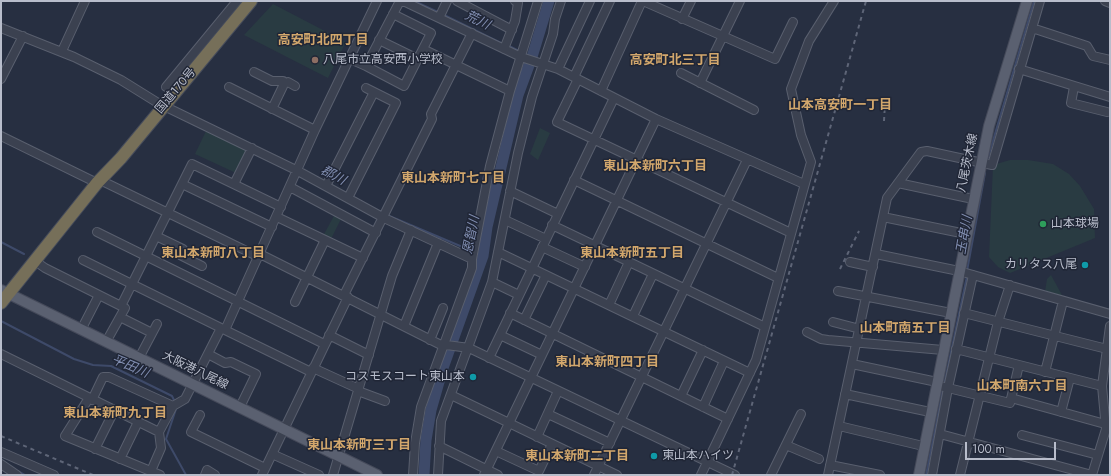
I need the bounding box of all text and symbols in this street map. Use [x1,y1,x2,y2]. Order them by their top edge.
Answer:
water label: 荒川 [462,8,492,34]
district label: 高安町北四丁目 [278,33,368,49]
place label: 八尾市立高安西小学校 [323,53,443,67]
district label: 高安町北三丁目 [630,53,720,69]
marker: 八尾市立高安西小学校 [310,55,320,65]
street label: 国道170号 [153,65,199,117]
district label: 山本高安町一丁目 [788,98,892,114]
street label: 八尾茨木線 [955,132,981,194]
district label: 東山本新町六丁目 [603,159,707,175]
water label: 郡川 [318,163,348,189]
district label: 東山本新町七丁目 [401,171,505,187]
water label: 恩智川 [461,214,483,256]
water label: 玉串川 [954,214,976,256]
place label: 山本球場 [1051,217,1099,231]
marker: 山本球場 [1038,219,1048,229]
district label: 東山本新町八丁目 [161,246,265,262]
district label: 東山本新町五丁目 [580,246,684,262]
place label: カリタス八尾 [1005,258,1077,272]
marker: カリタス八尾 [1080,260,1090,270]
district label: 山本町南五丁目 [860,321,950,337]
street label: 大阪港八尾線 [159,349,231,393]
water label: 平田川 [109,352,151,382]
district label: 東山本新町四丁目 [555,355,659,371]
place label: コスモスコート東山本 [345,370,465,384]
marker: コスモスコート東山本 [468,372,478,382]
district label: 山本町南六丁目 [977,379,1067,395]
district label: 東山本新町九丁目 [63,406,167,422]
scale bar [967,434,1058,460]
district label: 東山本新町三丁目 [307,438,411,454]
text: 100 m [972,440,1005,458]
district label: 東山本新町二丁目 [525,449,629,465]
place label: 東山本ハイツ [662,449,734,463]
marker: 東山本ハイツ [649,451,659,461]

